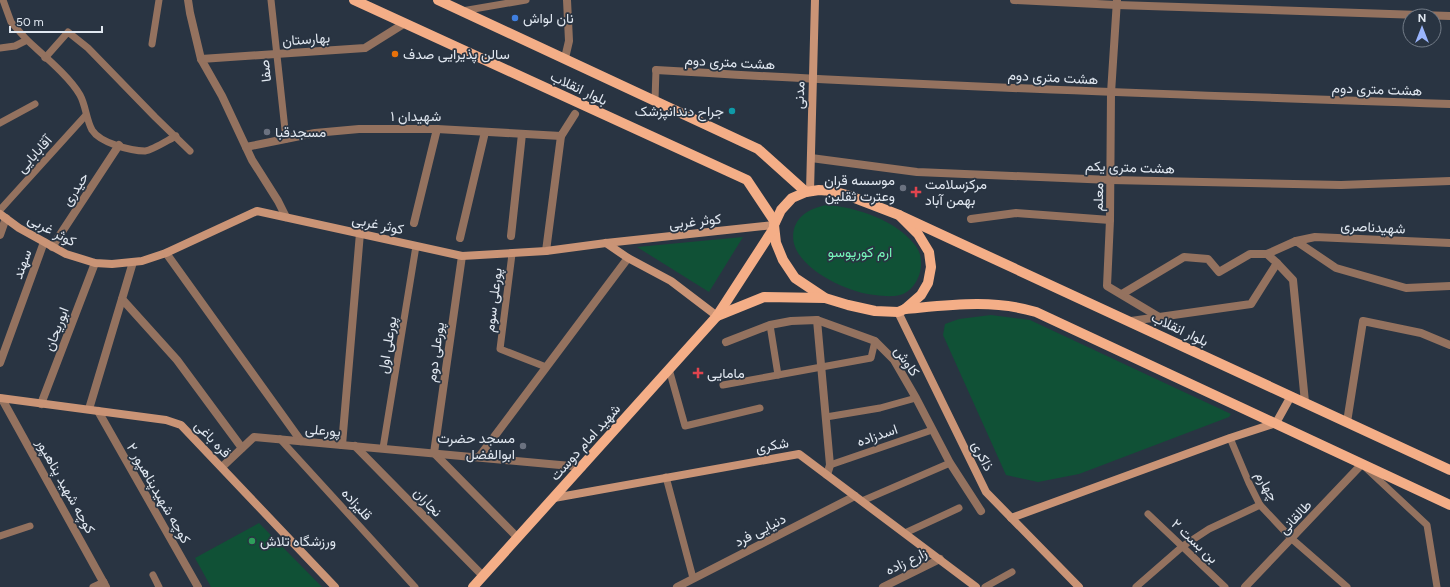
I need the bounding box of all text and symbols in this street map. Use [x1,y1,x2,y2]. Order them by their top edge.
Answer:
scale bar [10,8,102,34]
north arrow [1402,8,1442,48]
place label: نان لواش [523,10,574,27]
text: N [1418,12,1426,25]
marker: نان لواش [510,13,520,23]
text: 50 m [16,15,44,29]
street label: بهارستان [281,29,331,50]
place label: سالن پذیرایی صدف [403,46,510,64]
marker: سالن پذیرایی صدف [390,49,400,59]
street label: هشت متری دوم [684,52,776,73]
street label: صفا [256,59,275,83]
street label: هشت متری دوم [1007,67,1099,88]
street label: بلوار انقلاب [547,68,610,109]
street label: هشت متری دوم [1331,79,1423,100]
street label: مدنی [791,81,808,109]
place label: جراح دندانپزشک [635,103,724,122]
marker: جراح دندانپزشک [727,106,737,116]
street label: شهیدان ۱ [391,108,441,125]
place label: مسجدقبا [275,124,326,141]
marker: مسجدقبا [262,127,272,137]
street label: آقابابایی [13,131,57,177]
street label: هشت متری یکم [1085,157,1175,178]
street label: حیدری [58,169,93,209]
place label: موسسه قران وعترت ثقلین [824,172,895,205]
place label: مرکزسلامت بهمن آباد [925,176,987,209]
street label: معلم [1090,182,1107,212]
marker: موسسه قران وعترت ثقلین [898,183,908,193]
marker: مرکزسلامت بهمن آباد [910,186,922,198]
street label: کوثر غربی [668,210,722,233]
street label: کوثر غربی [25,211,79,250]
street label: کوثر غربی [350,211,405,238]
street label: شهید‌ناصری [1340,217,1406,238]
park label: ارم کورپوسو [828,244,892,262]
street label: سهند [9,247,36,281]
street label: پورعلی سوم [481,267,507,333]
street label: ابوریحان [40,305,73,353]
street label: بلوار انقلاب [1148,309,1211,350]
street label: پورعلی اول [375,315,401,375]
street label: پورعلی دوم [423,321,449,383]
street label: کاوش [890,343,923,380]
place label: مامایی [707,365,745,382]
marker: مامایی [692,367,704,379]
street label: شهید امام دوست [547,401,624,484]
street label: قره باغی [191,417,234,461]
street label: پورعلی [304,420,342,442]
street label: اسدزاده [855,421,900,450]
place label: مسجد حضرت ابوالفضل [437,430,515,463]
street label: شکری [754,434,790,457]
street label: کوچه شهید پناهپور [31,435,99,537]
street label: ذاکری [968,438,997,474]
street label: ۲ کوچه شهیدپناهپور [122,440,194,547]
marker: مسجد حضرت ابوالفضل [518,441,528,451]
street label: چهارم [1250,468,1282,505]
street label: نجاران [410,484,445,520]
street label: قلیزاده [338,485,375,524]
street label: طالقانی [1275,497,1315,538]
street label: دنیایی فرد [732,510,789,551]
street label: بن بست ۲ [1168,516,1221,567]
place label: ورزشگاه تلاش [260,533,336,550]
marker: ورزشگاه تلاش [247,536,257,546]
street label: زارع زاده [883,544,931,581]

